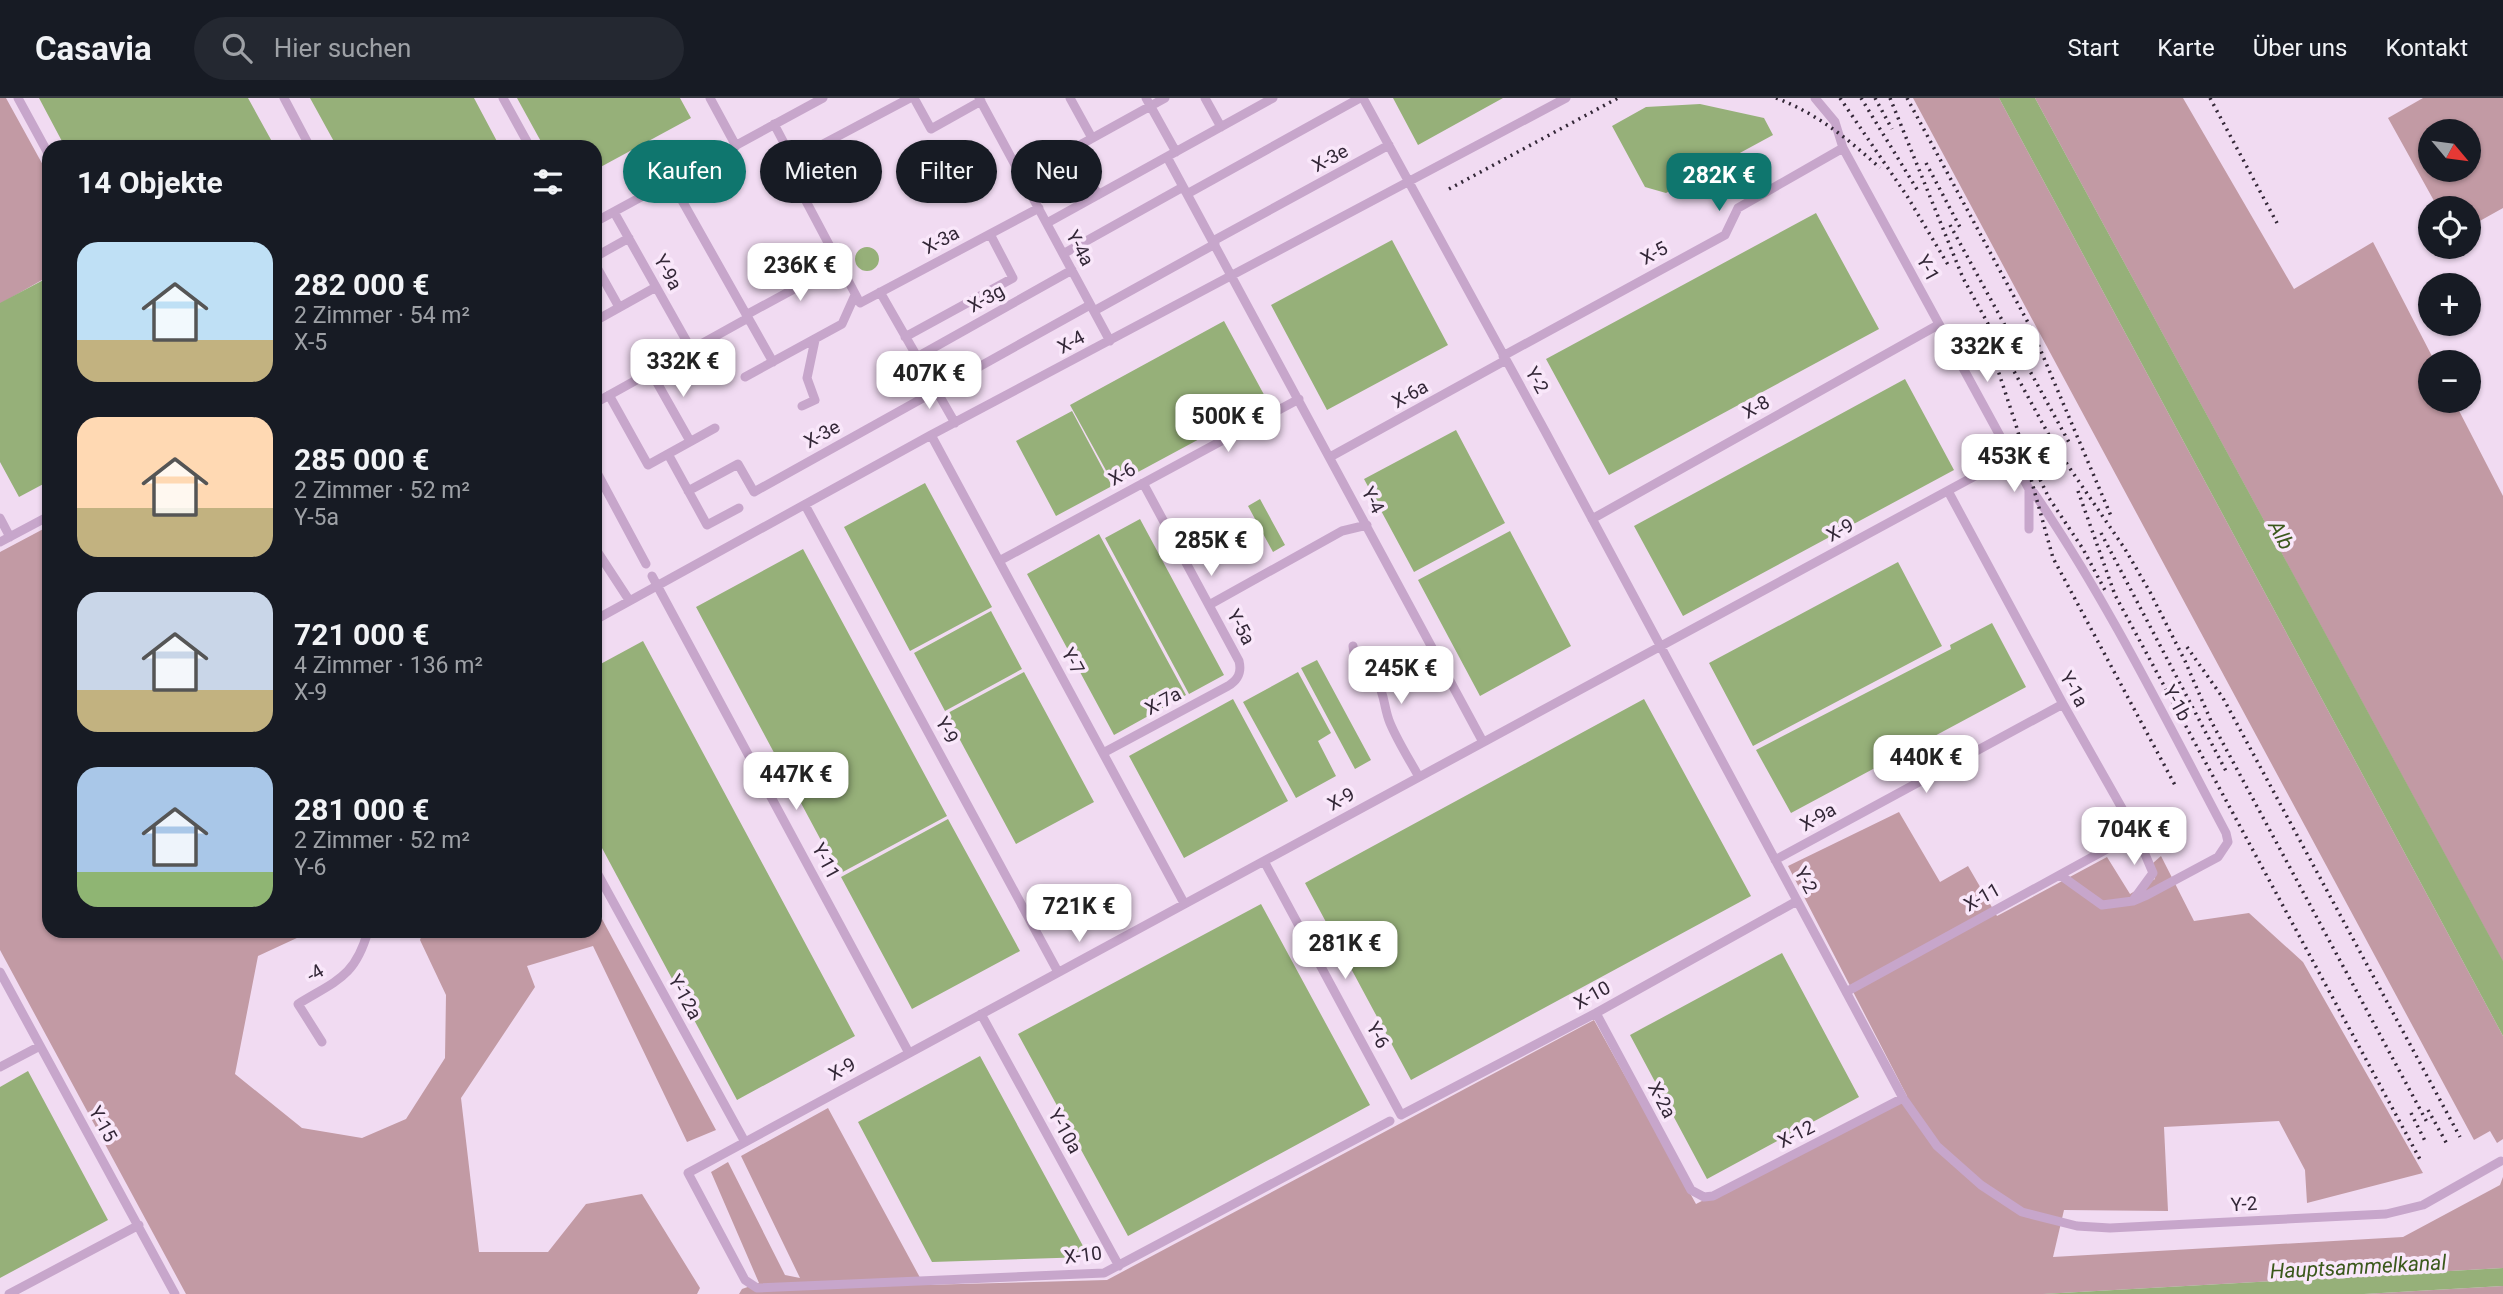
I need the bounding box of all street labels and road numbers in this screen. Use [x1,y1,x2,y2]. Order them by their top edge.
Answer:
street label: X-3e [1308,139,1352,177]
street label: X-3a [919,221,963,259]
street label: Y-4a [1061,226,1099,270]
street label: X-5 [1636,236,1672,270]
street label: Y-9a [649,250,687,294]
street label: Y-1 [1912,251,1944,285]
street label: X-3g [964,279,1008,317]
street label: X-4 [1053,325,1089,359]
street label: Y-2 [1520,363,1554,397]
street label: X-6a [1388,375,1432,413]
street label: X-8 [1738,390,1774,424]
street label: X-3e [800,415,844,453]
street label: X-6 [1104,457,1140,491]
street label: Y-4 [1357,483,1390,518]
street label: X-9 [1822,513,1858,547]
street label: Y-5a [1222,605,1260,649]
street label: Y-7 [1057,644,1089,678]
street label: Y-1a [2055,667,2093,711]
street label: Y-1b [2158,681,2196,725]
street label: X-7a [1141,682,1185,720]
street label: Y-9 [931,713,963,747]
street label: X-9 [1323,782,1359,816]
street label: X-9a [1796,798,1840,836]
street label: Y-11 [807,839,845,883]
street label: Y-2 [1790,863,1822,897]
street label: X-11 [1960,878,2004,916]
street label: -4 [302,959,328,987]
street label: Y-12a [663,970,707,1024]
street label: X-10 [1570,976,1614,1014]
street label: Y-6 [1362,1018,1394,1052]
street label: X-9 [824,1052,860,1086]
street label: X-2a [1643,1078,1681,1122]
street label: Y-15 [84,1102,122,1146]
street label: Y-10a [1043,1104,1087,1158]
street label: X-12 [1774,1115,1818,1153]
street label: Y-2 [2230,1192,2258,1216]
street label: X-10 [1063,1241,1103,1269]

